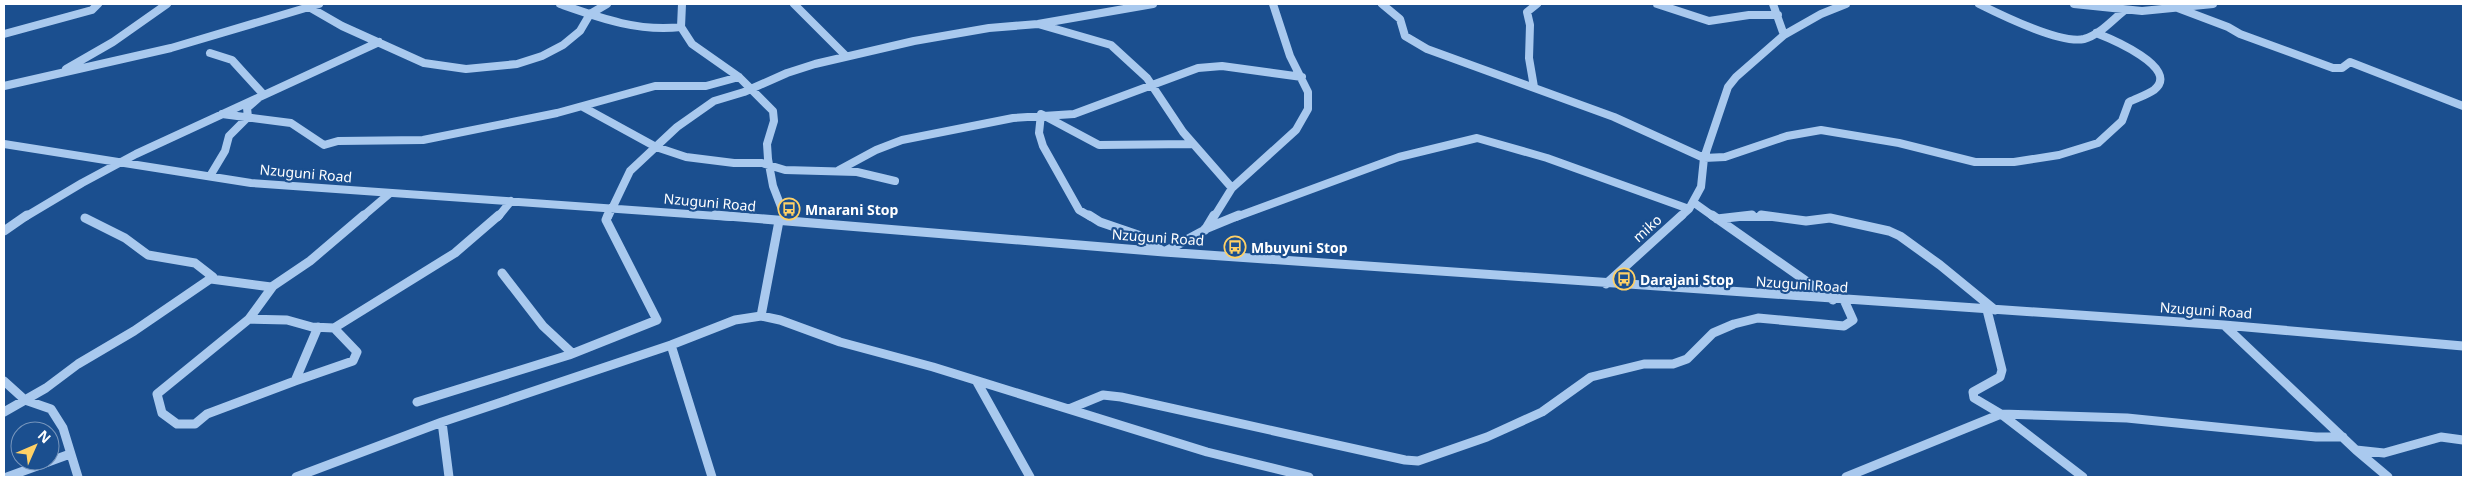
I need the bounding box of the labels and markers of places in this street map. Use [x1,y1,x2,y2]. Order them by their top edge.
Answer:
bus stop icon: Mnarani Stop [777,197,801,221]
place label: Mnarani Stop [805,200,899,219]
bus stop icon: Mbuyuni Stop [1223,235,1247,259]
place label: Mbuyuni Stop [1251,238,1348,257]
bus stop icon: Darajani Stop [1612,267,1636,291]
place label: Darajani Stop [1640,270,1734,289]

